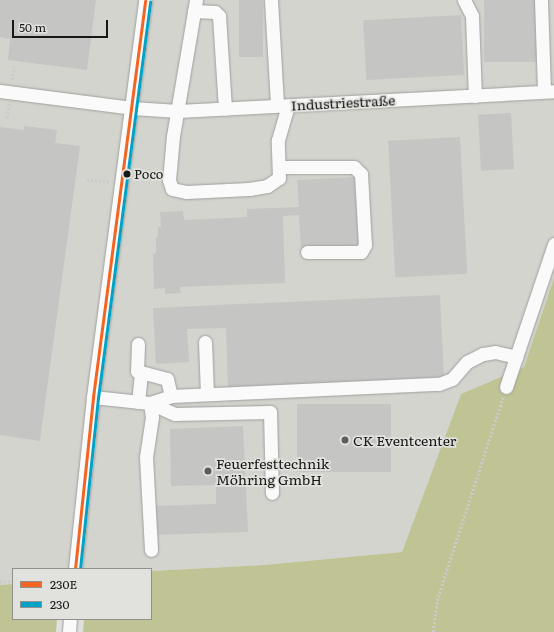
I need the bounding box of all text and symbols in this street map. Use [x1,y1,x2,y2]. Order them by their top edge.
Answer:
scale bar [14,12,110,38]
text: 50 m [19,18,46,36]
street label: Industriestraße [290,91,396,113]
place label: Poco [134,166,163,182]
marker: Poco [122,169,132,179]
place label: CK Eventcenter [353,432,456,448]
marker: CK Eventcenter [340,435,350,445]
place label: Feuerfesttechnik Möhring GmbH [216,455,329,488]
marker: Feuerfesttechnik Möhring GmbH [203,466,213,476]
legend [12,568,152,620]
text: 230E [50,575,77,593]
text: 230 [50,595,70,613]

